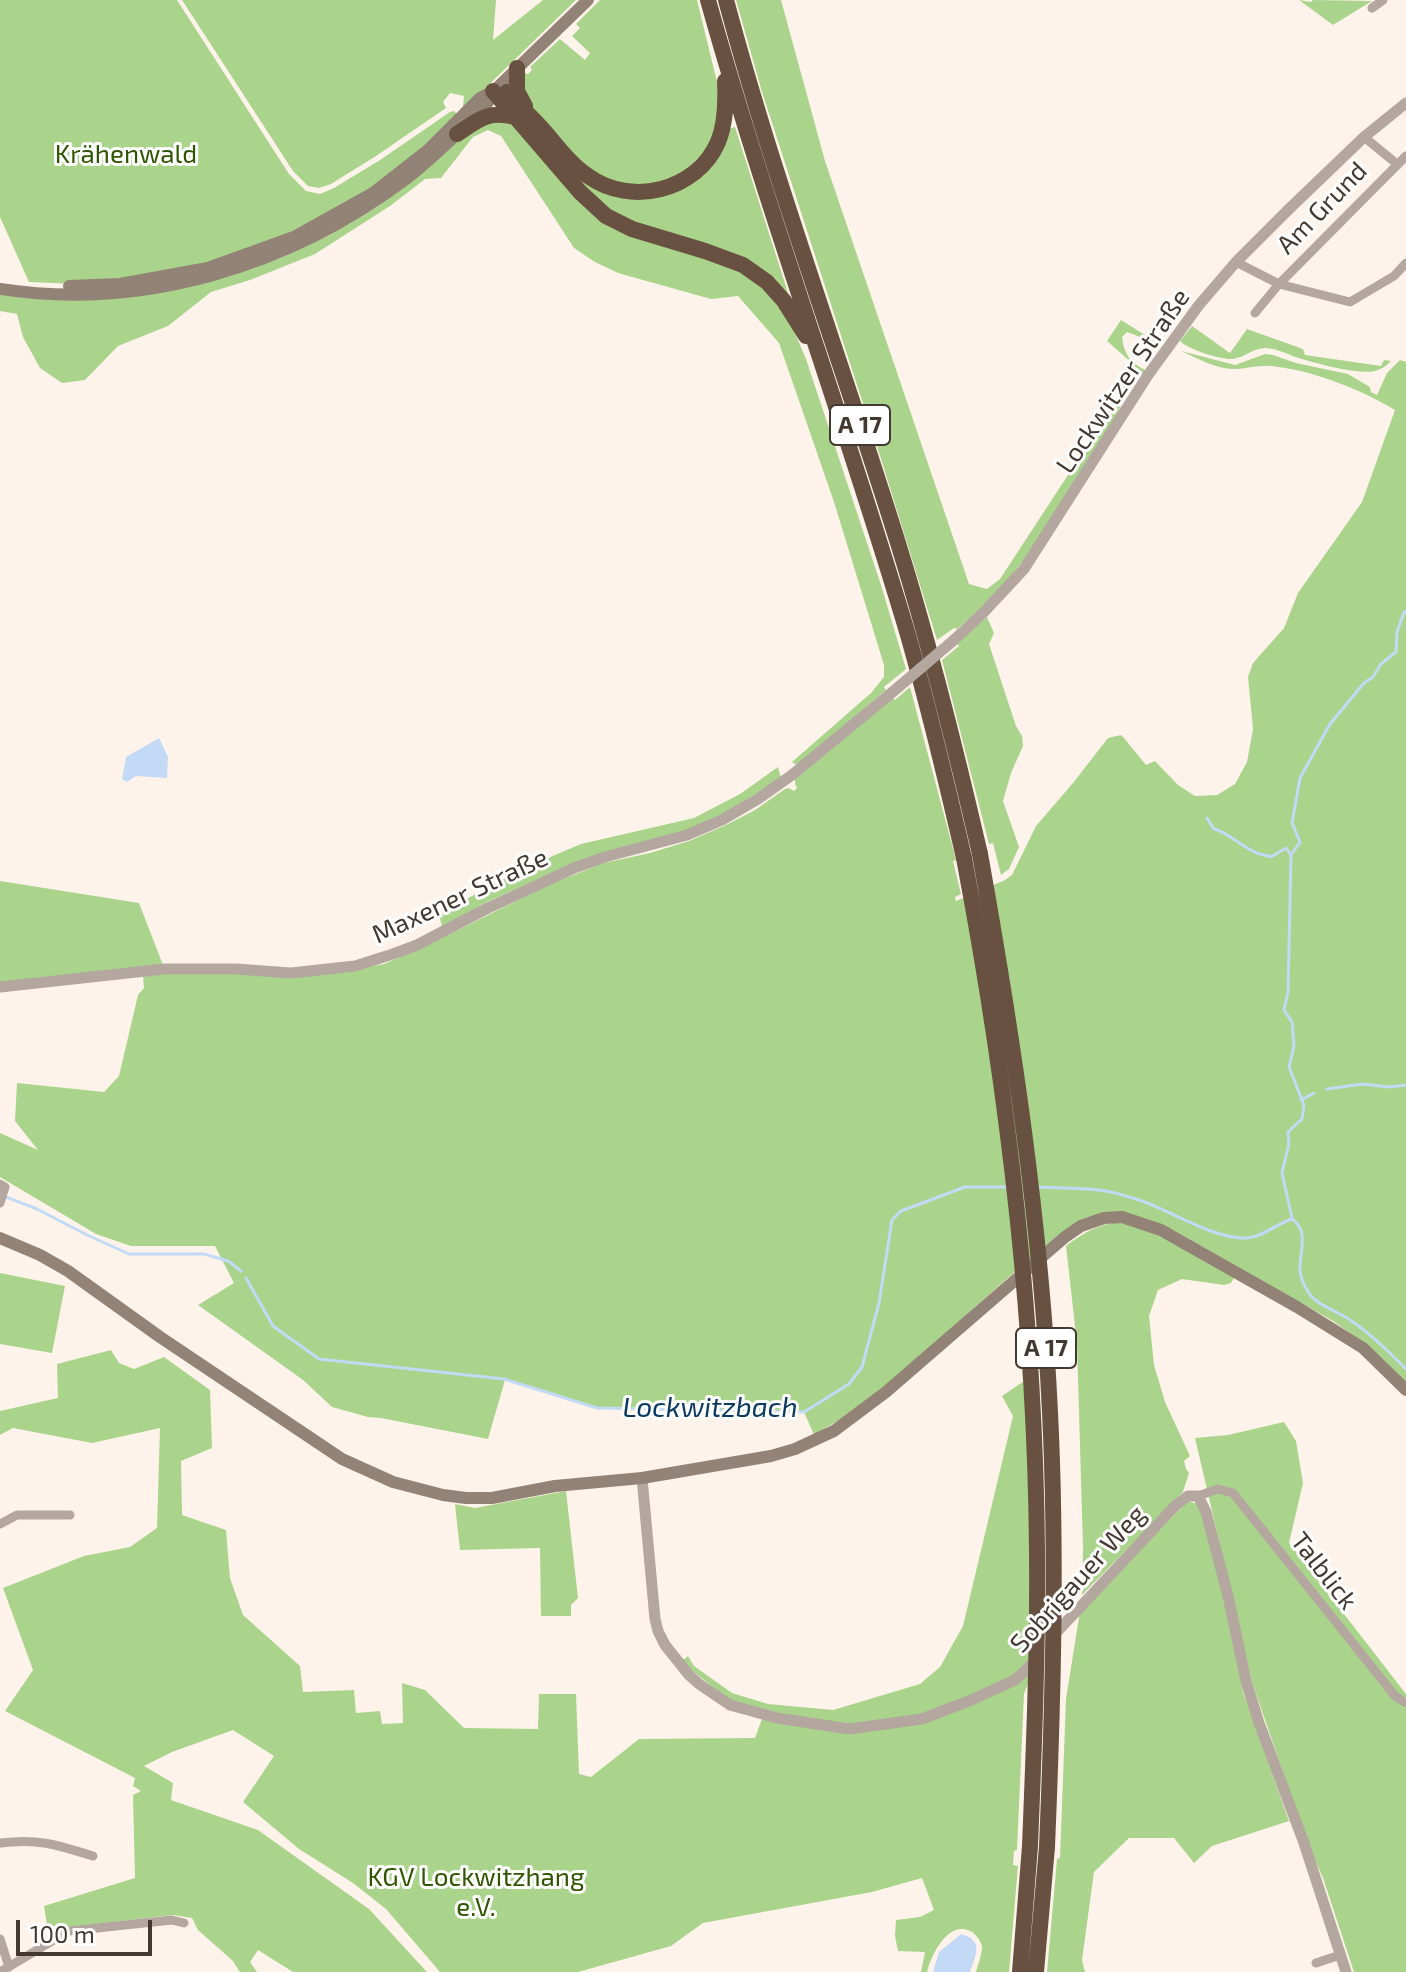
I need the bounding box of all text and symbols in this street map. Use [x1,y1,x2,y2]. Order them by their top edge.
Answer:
park label: Krähenwald [55,138,197,170]
street label: Am Grund [1270,155,1374,261]
street label: Lockwitzer Straße [1050,283,1196,479]
road number: A 17 [830,405,890,445]
street label: Maxener Straße [367,842,553,950]
road number: A 17 [1016,1328,1076,1368]
water label: Lockwitzbach [622,1391,798,1425]
street label: Sobrigauer Weg [1004,1499,1152,1659]
street label: Talblick [1284,1526,1364,1616]
park label: KGV Lockwitzhang e.V. [368,1861,584,1922]
scale bar [20,1904,156,1954]
text: 100 m [30,1919,95,1948]

